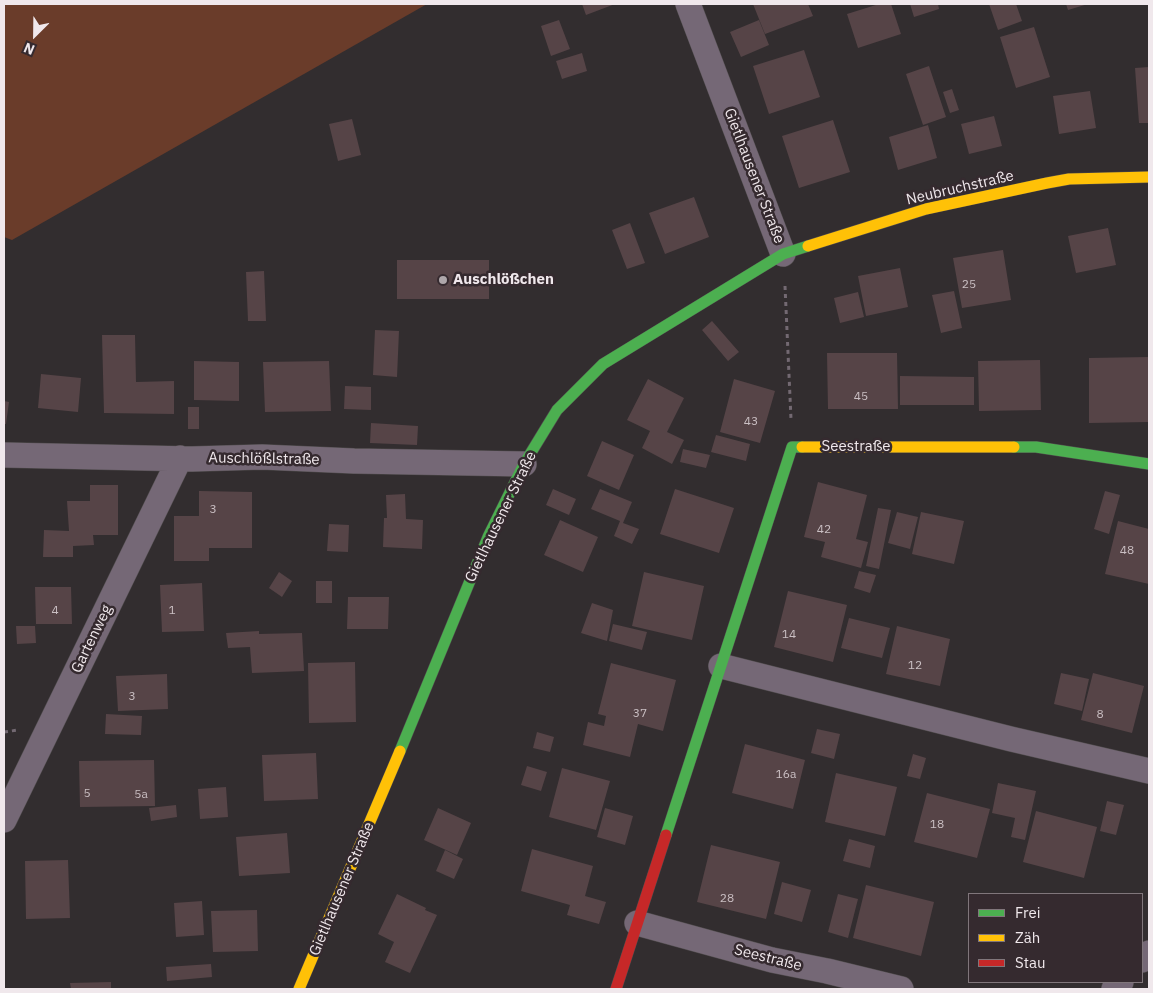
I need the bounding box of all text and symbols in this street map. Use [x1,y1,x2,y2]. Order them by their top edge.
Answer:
north arrow [10,10,60,60]
text: N [21,39,37,59]
street label: Gietlhausener Straße [720,106,788,246]
street label: Neubruchstraße [904,167,1016,209]
place label: Auschlößchen [453,271,554,289]
marker: Auschlößchen [437,274,449,286]
house number: 25 [962,278,976,292]
house number: 45 [854,390,868,404]
house number: 43 [744,415,758,429]
street label: Seestraße [822,438,890,456]
street label: Auschlößlstraße [208,449,320,469]
street label: Gietlhausener Straße [461,449,541,585]
house number: 3 [209,503,217,517]
house number: 42 [817,523,831,537]
house number: 48 [1120,544,1134,558]
street label: Gartenweg [68,602,116,676]
house number: 4 [51,604,59,618]
house number: 1 [168,604,176,618]
house number: 14 [782,628,796,642]
house number: 12 [908,659,922,673]
house number: 3 [128,690,136,704]
house number: 37 [633,707,647,721]
house number: 8 [1096,708,1104,722]
house number: 16a [776,768,796,782]
house number: 5 [83,787,91,801]
house number: 5a [134,788,148,802]
house number: 18 [930,818,944,832]
street label: Gietlhausener Straße [306,819,378,959]
house number: 28 [720,892,734,906]
legend [968,893,1143,983]
text: Frei [1015,903,1041,922]
text: Zäh [1015,928,1040,947]
street label: Seestraße [732,941,804,975]
text: Stau [1015,953,1046,972]

